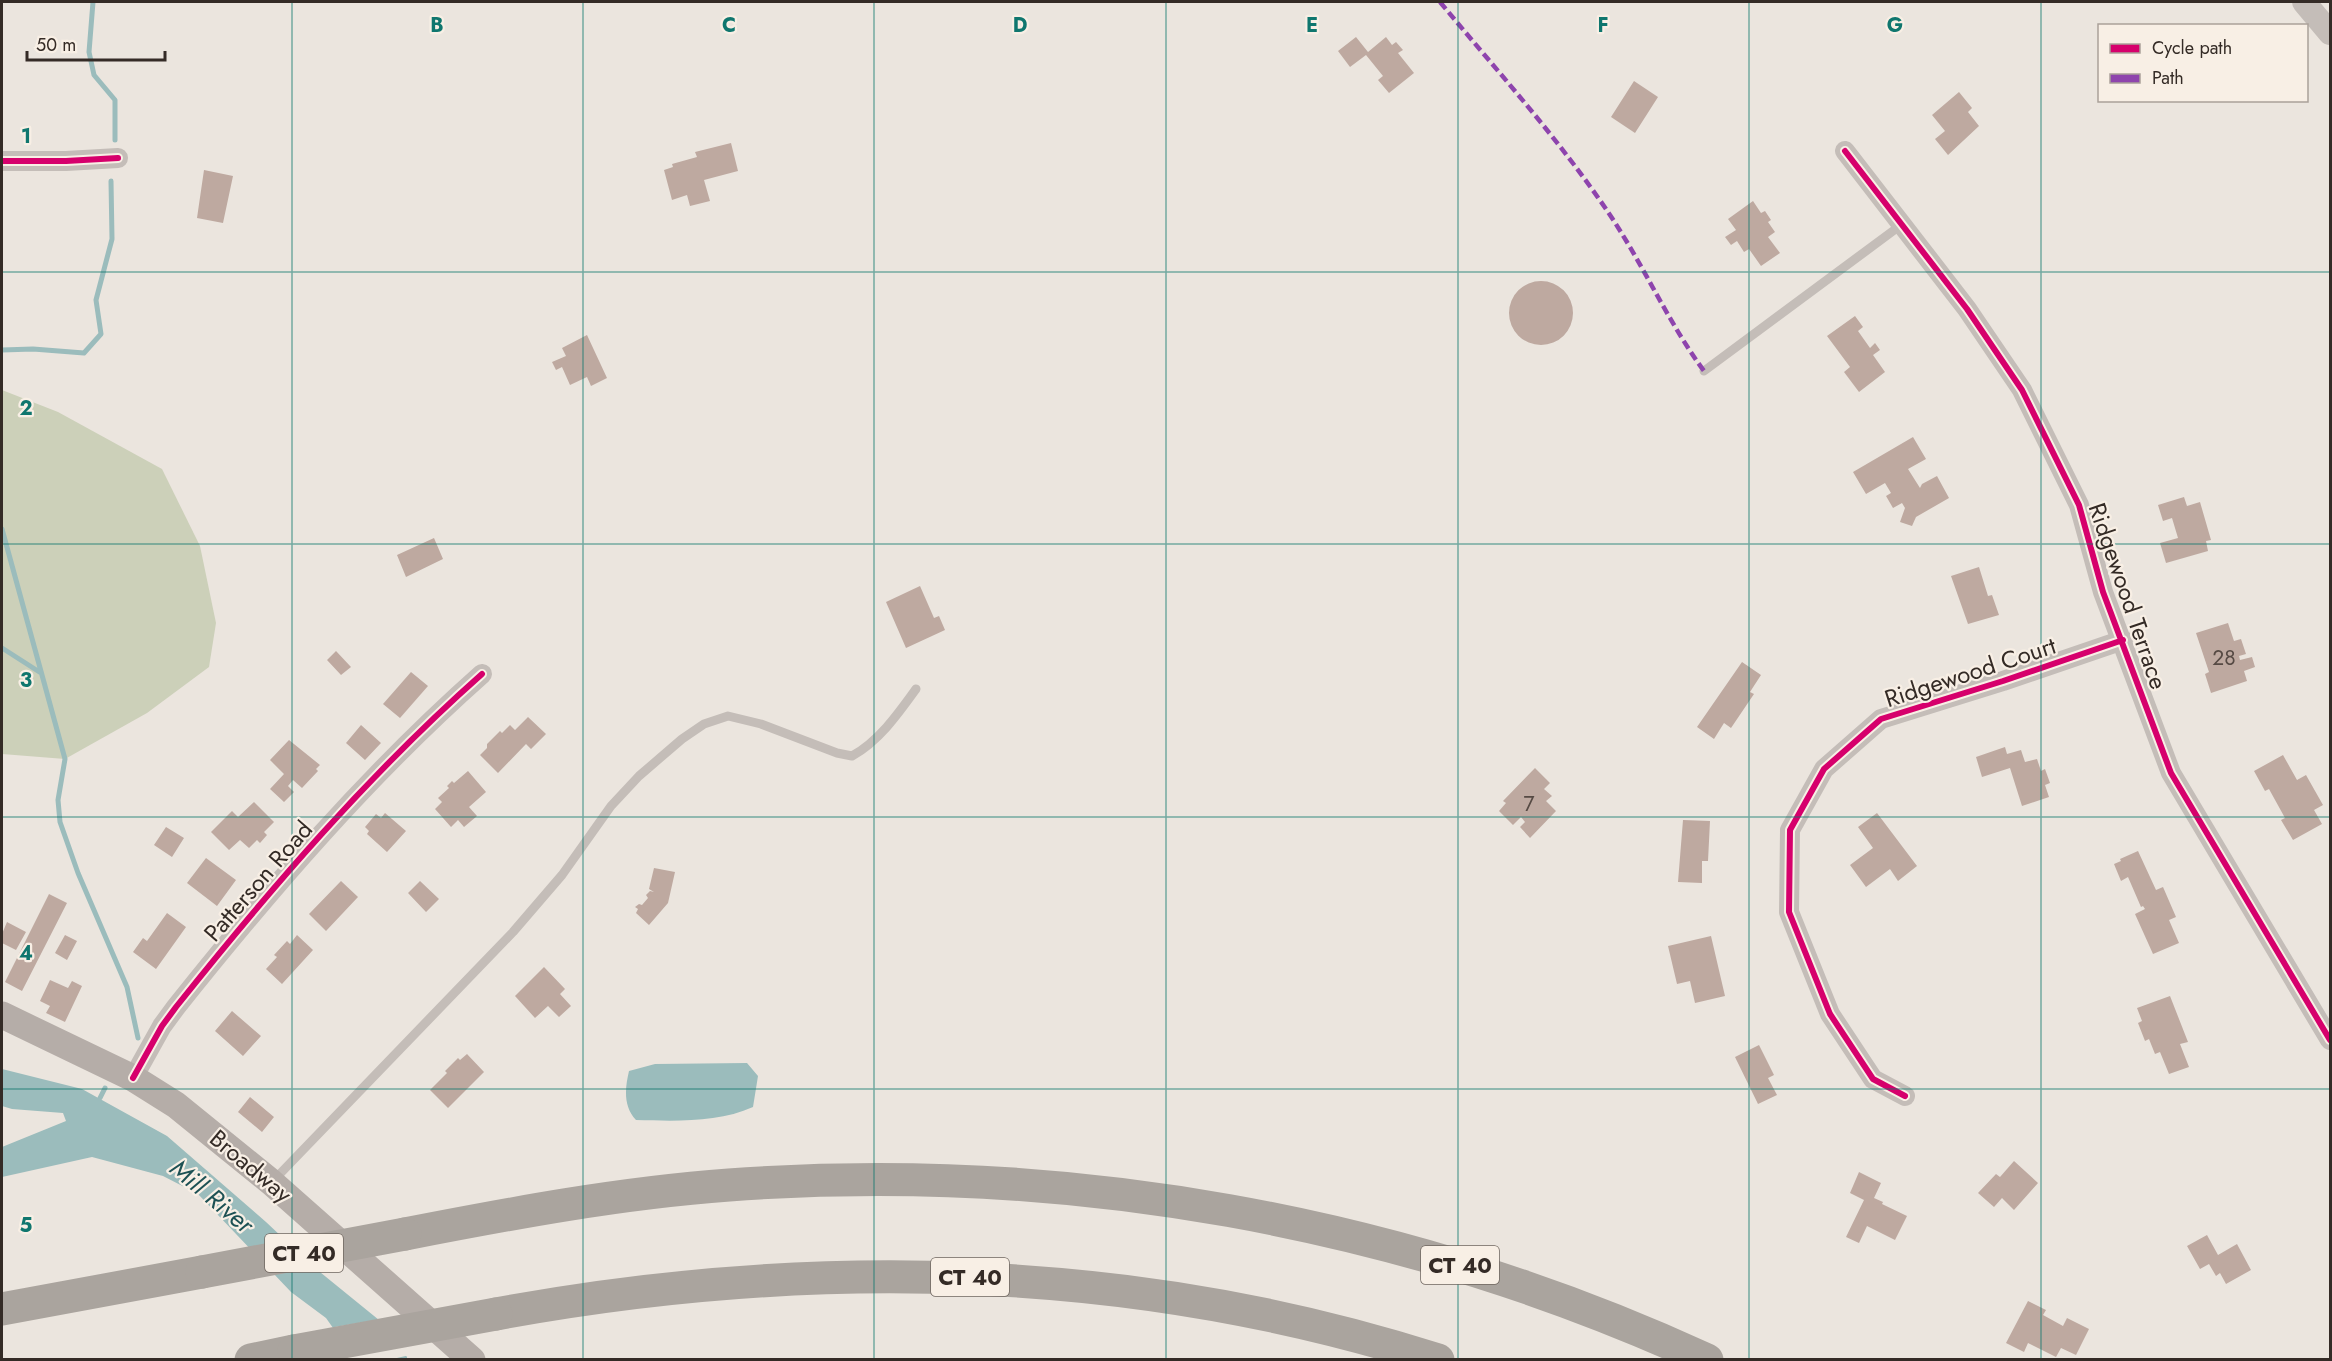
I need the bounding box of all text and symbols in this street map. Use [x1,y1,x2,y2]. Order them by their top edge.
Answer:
text: B [430,11,444,40]
text: C [722,11,736,40]
text: D [1013,11,1027,40]
text: E [1306,11,1318,40]
text: F [1597,11,1609,40]
text: G [1887,11,1903,40]
scale bar [27,24,165,62]
legend [2098,24,2308,102]
text: 50 m [36,32,76,58]
text: Cycle path [2152,35,2232,61]
text: Path [2152,65,2184,91]
text: 1 [21,122,31,151]
text: 2 [19,394,33,423]
street label: Ridgewood Terrace [2080,498,2176,694]
street label: Ridgewood Court [1880,628,2060,716]
house number: 28 [2212,643,2236,673]
text: 3 [20,666,32,695]
house number: 7 [1523,789,1535,819]
street label: Patterson Road [195,813,321,949]
text: 4 [19,939,33,968]
street label: Broadway [202,1121,300,1211]
water label: Mill River [162,1149,263,1243]
text: 5 [20,1211,33,1240]
road number: CT 40 [265,1234,343,1272]
road number: CT 40 [1421,1246,1499,1284]
road number: CT 40 [931,1258,1009,1296]

